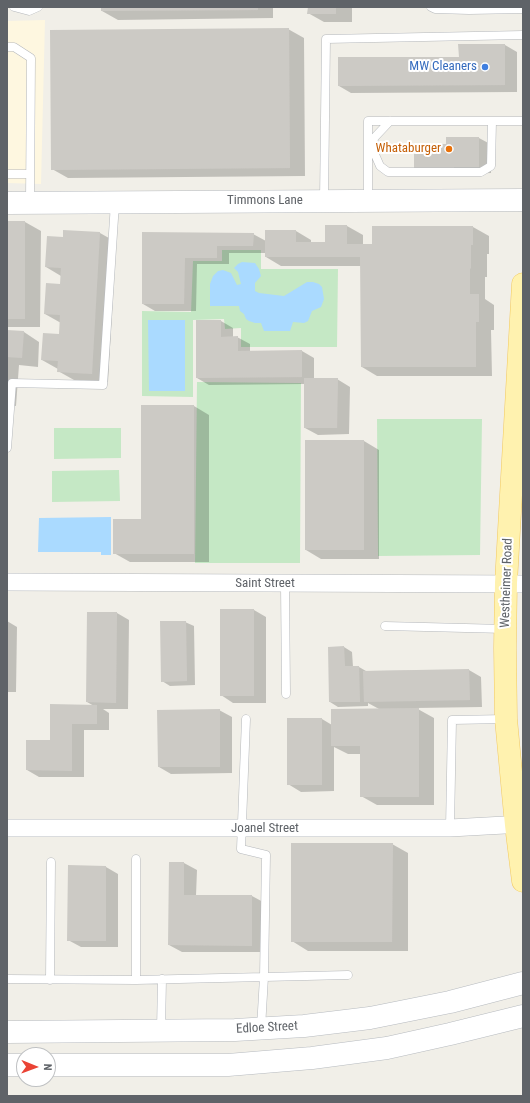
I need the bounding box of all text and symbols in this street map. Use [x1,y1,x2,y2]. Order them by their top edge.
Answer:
place label: MW Cleaners [409,59,477,75]
marker: MW Cleaners [480,62,490,72]
place label: Whataburger [376,141,441,157]
marker: Whataburger [444,144,454,154]
street label: Timmons Lane [227,193,303,209]
street label: Westheimer Road [498,538,516,628]
street label: Saint Street [235,576,295,592]
street label: Joanel Street [231,821,299,837]
street label: Edloe Street [236,1019,298,1037]
north arrow [16,1047,56,1087]
text: N [41,1064,54,1071]

